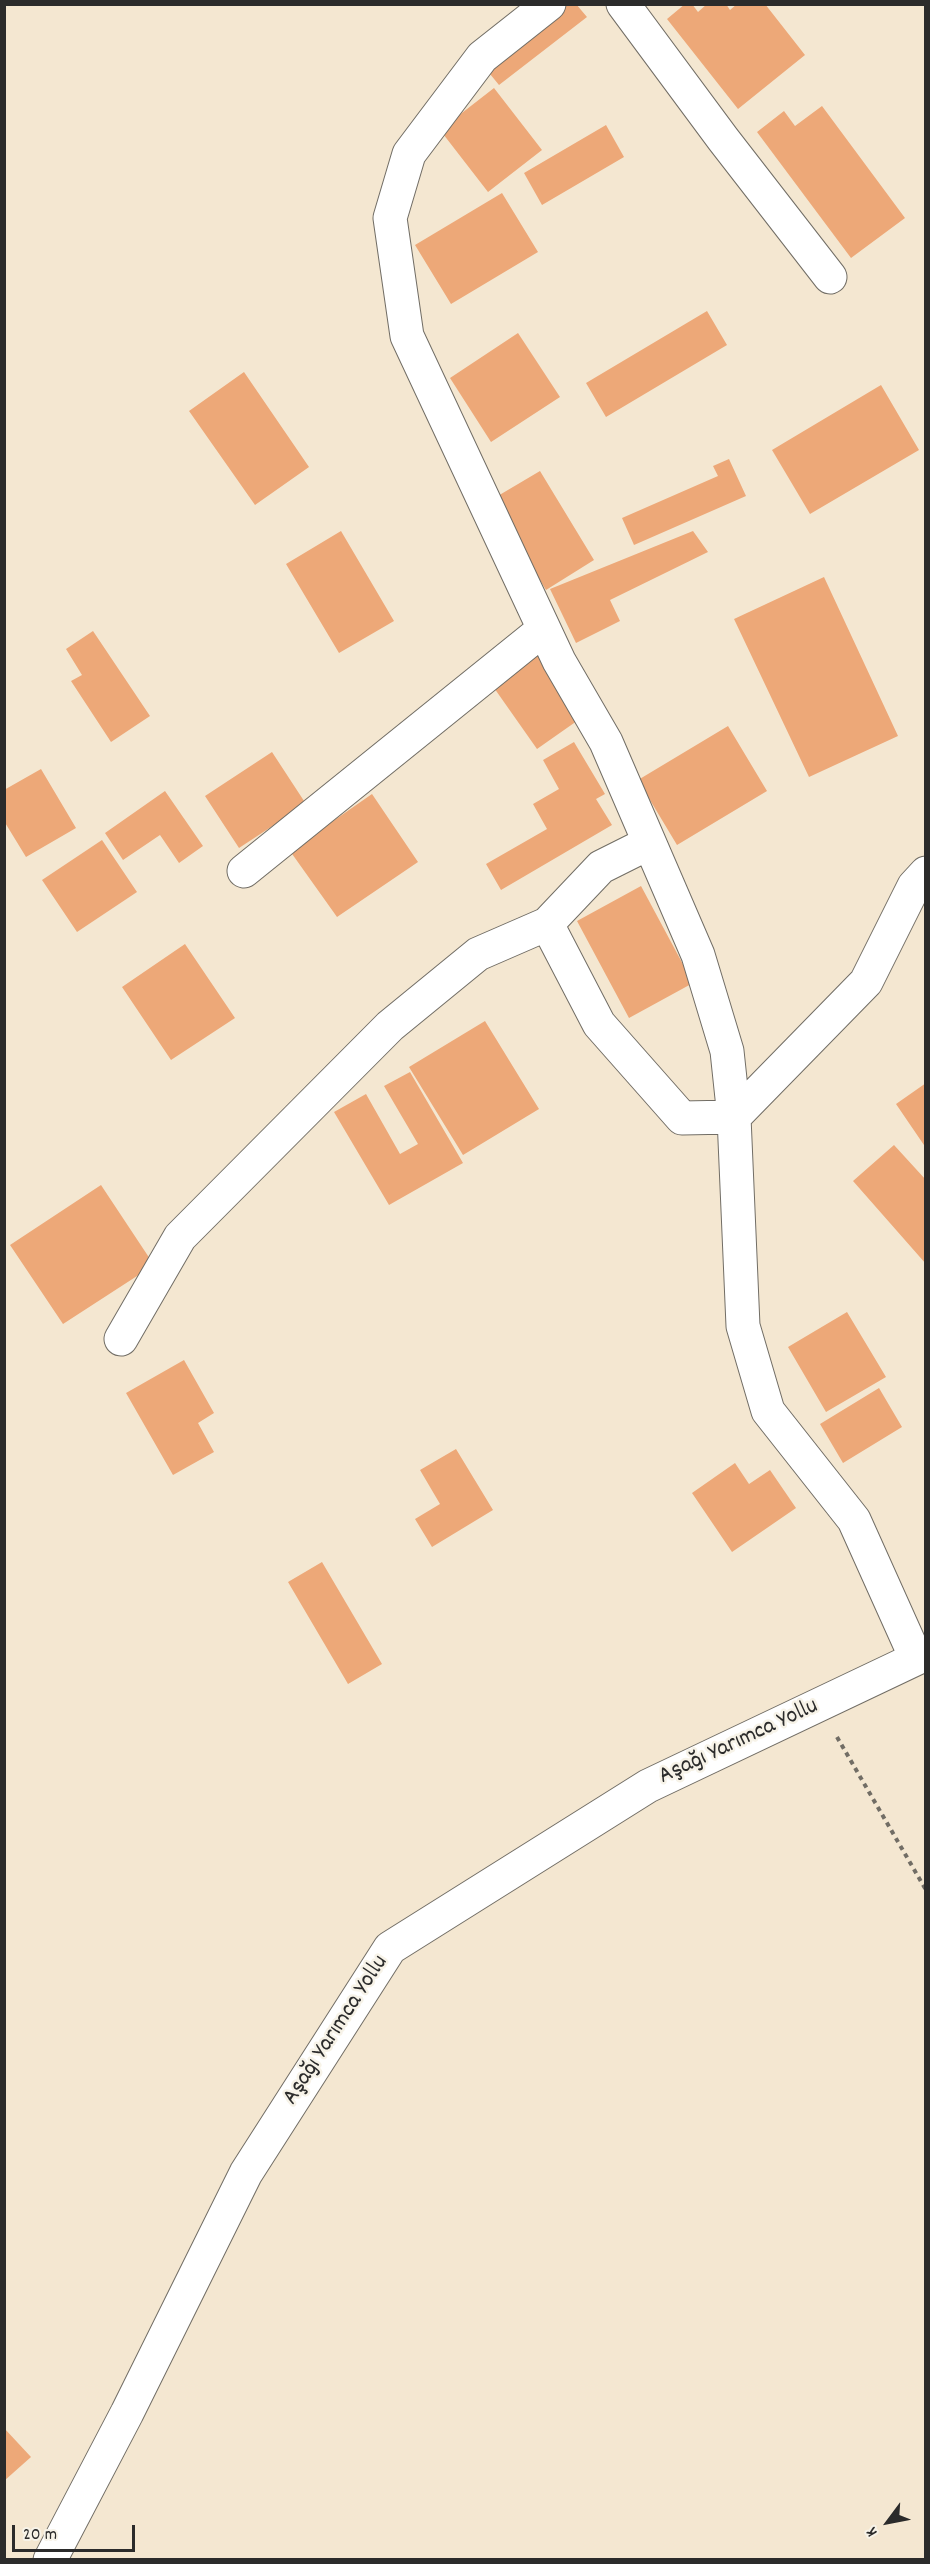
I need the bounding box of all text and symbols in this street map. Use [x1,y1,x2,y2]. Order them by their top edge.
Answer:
street label: Aşağı Yarımca Yollu [655,1693,823,1793]
street label: Aşağı Yarımca Yollu [278,1951,396,2111]
north arrow [858,2492,918,2552]
scale bar [15,2513,138,2551]
text: 20 m [23,2523,57,2548]
text: K [861,2523,884,2541]

